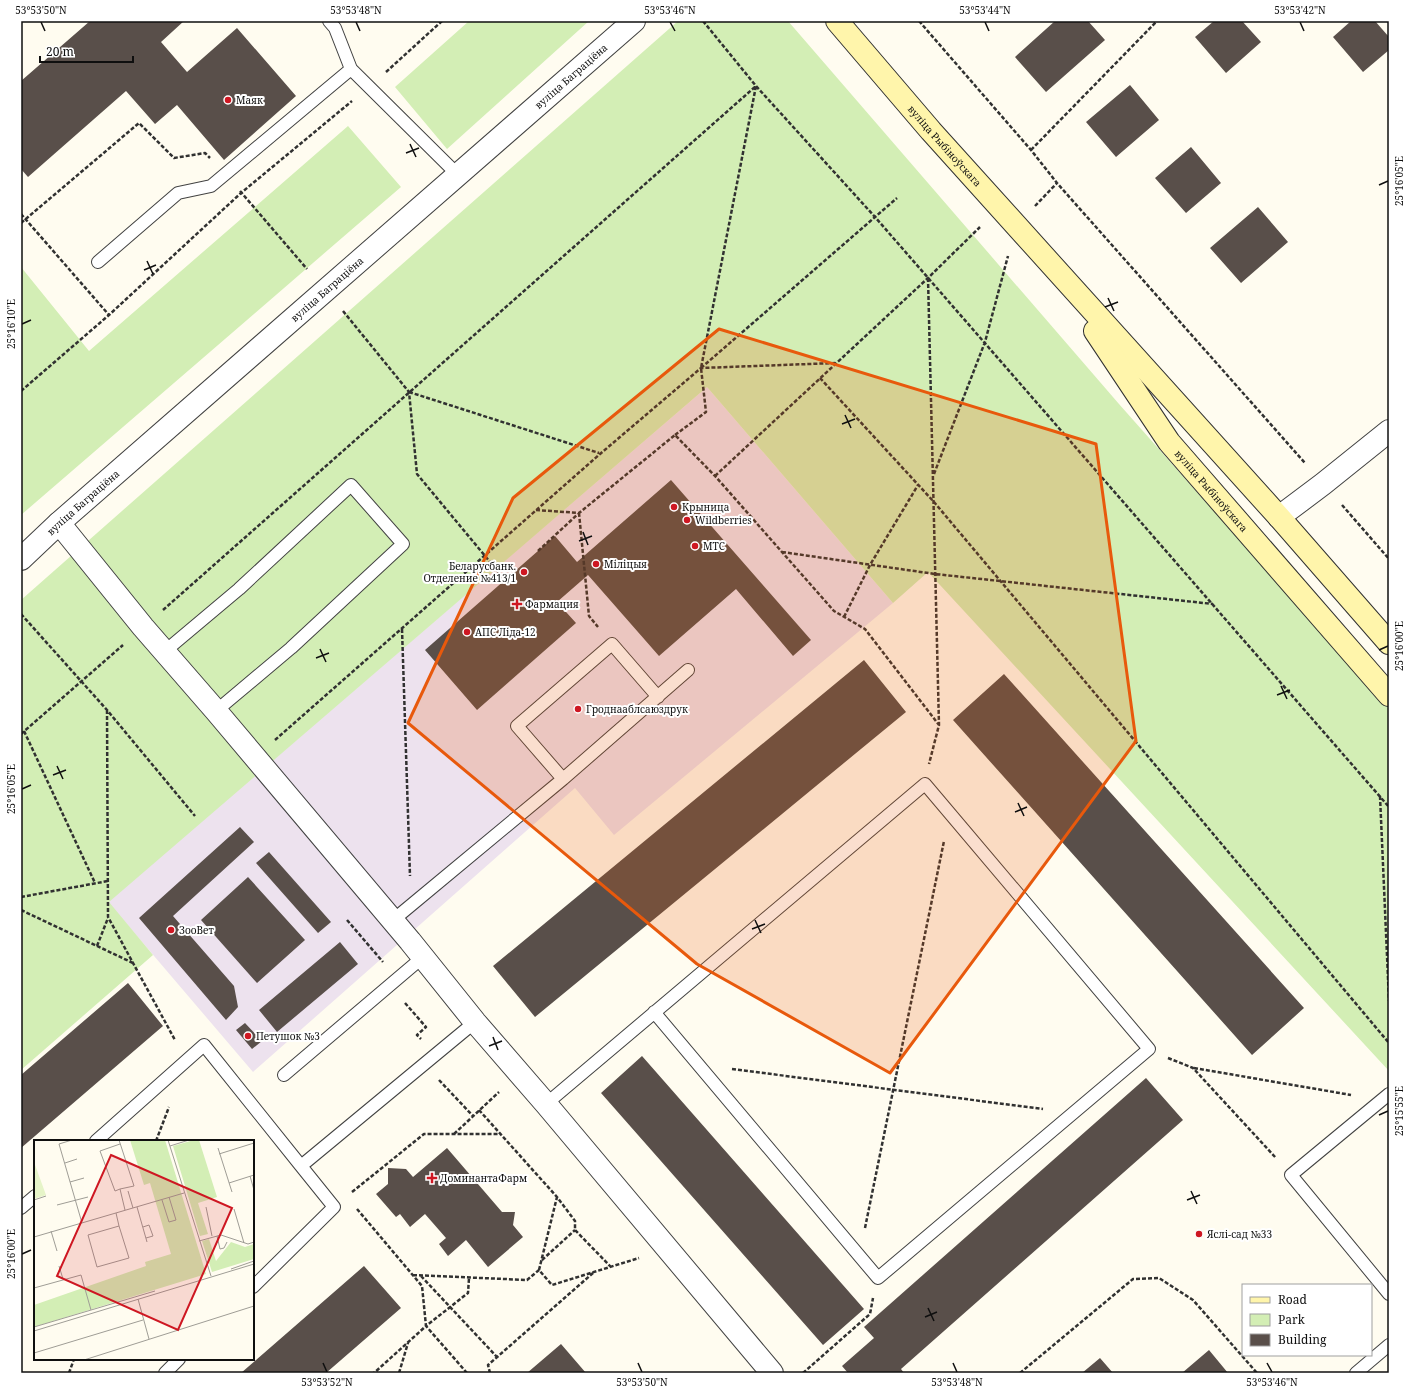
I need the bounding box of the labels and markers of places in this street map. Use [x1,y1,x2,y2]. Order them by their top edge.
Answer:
place label: Маяк [236,93,263,107]
marker: Маяк [223,95,233,105]
place label: Крыница [682,500,730,514]
marker: Крыница [669,502,679,512]
place label: Wildberries [695,513,752,527]
marker: Wildberries [682,515,692,525]
place label: МТС [703,539,725,553]
marker: МТС [690,541,700,551]
place label: Міліцыя [604,557,647,571]
place label: Беларусбанк. Отделение №413/1 [423,559,516,585]
marker: Міліцыя [591,559,601,569]
marker: Беларусбанк. Отделение №413/1 [519,567,529,577]
place label: Фармация [525,597,579,611]
marker: Фармация [512,599,522,609]
place label: АПС Ліда-12 [475,625,536,639]
marker: АПС Ліда-12 [462,627,472,637]
place label: Гроднааблсаюздрук [586,702,688,716]
marker: Гроднааблсаюздрук [573,704,583,714]
place label: ЗооВет [179,923,214,937]
marker: ЗооВет [166,925,176,935]
place label: Петушок №3 [256,1029,320,1043]
marker: Петушок №3 [243,1031,253,1041]
place label: ДоминантаФарм [440,1171,527,1185]
marker: ДоминантаФарм [427,1173,437,1183]
place label: Яслі-сад №33 [1206,1227,1272,1241]
marker: Яслі-сад №33 [1194,1229,1204,1239]

